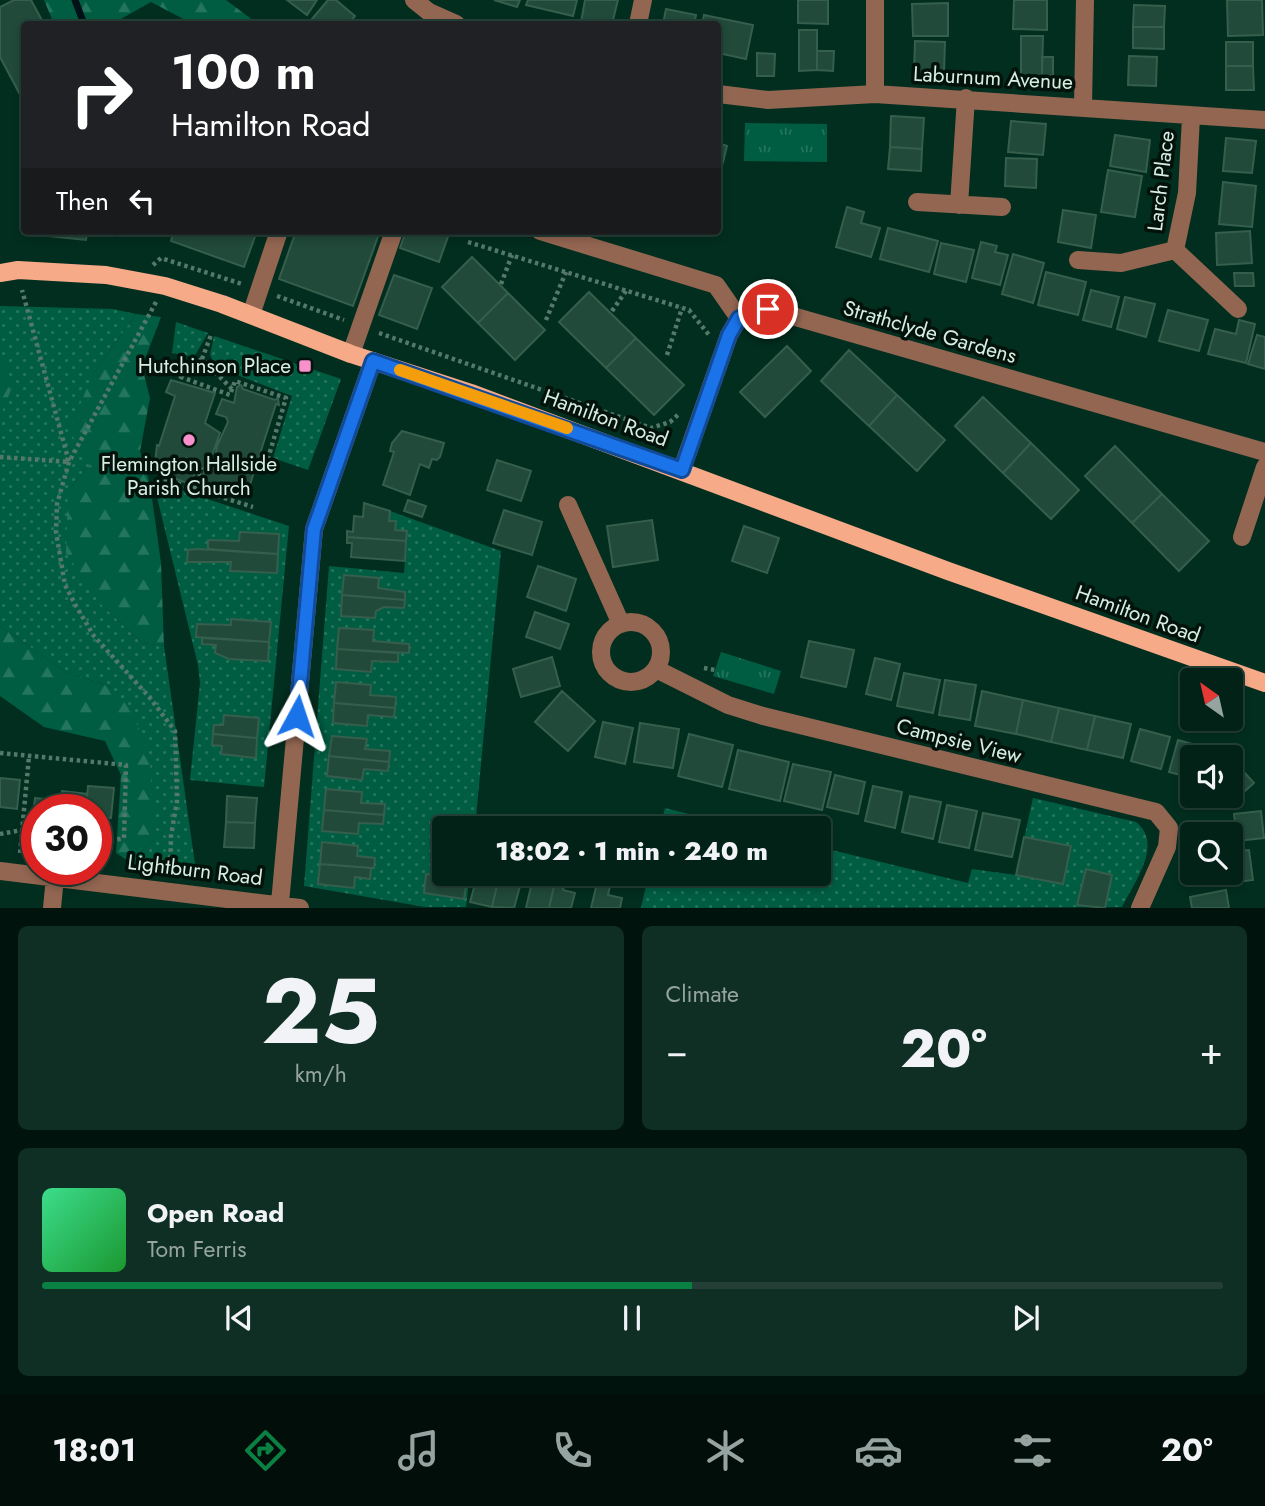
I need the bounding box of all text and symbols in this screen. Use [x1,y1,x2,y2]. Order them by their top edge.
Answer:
text: 100 m [171,37,316,107]
icon: right [56,49,147,140]
street label: Laburnum Avenue [912,59,1074,97]
text: Hamilton Road [171,102,371,148]
street label: Larch Place [1140,129,1182,233]
text: Then [56,182,109,220]
icon: left [123,182,161,220]
pin [738,279,798,339]
icon: arrive [749,290,787,328]
street label: Strathclyde Gardens [840,293,1020,371]
place label: Hutchinson Place [138,351,291,381]
marker: Hutchinson Place [297,358,313,374]
street label: Hamilton Road [539,382,673,454]
marker: Flemington Hallside Parish Church [181,432,197,448]
place label: Flemington Hallside Parish Church [101,449,277,503]
street label: Hamilton Road [1071,578,1205,650]
north arrow [1180,668,1242,732]
map controls [1180,668,1243,885]
position arrow [260,679,334,753]
street label: Campsie View [893,711,1025,771]
button: sound [1180,745,1243,808]
speed limit sign: 30 [21,794,112,885]
button: search [1180,822,1243,885]
text: 18:02 · 1 min · 240 m [495,832,768,870]
street label: Lightburn Road [126,847,264,893]
text: 25 [262,946,380,1077]
text: Climate [666,977,739,1011]
text: 20° [900,1011,987,1087]
text: − [666,1023,688,1078]
text: + [1200,1023,1223,1078]
text: km/h [295,1057,347,1091]
text: Open Road [147,1194,284,1232]
text: Tom Ferris [147,1232,246,1266]
icon: previous [220,1299,258,1337]
icon: pause [613,1299,651,1337]
icon: next [1007,1299,1045,1337]
icon: directions [241,1426,290,1475]
icon: music [394,1426,443,1475]
icon: phone [548,1426,597,1475]
icon: climate [701,1426,750,1475]
icon: car [854,1426,903,1475]
icon: filters [1008,1426,1057,1475]
text: 18:01 [52,1427,136,1473]
text: 20° [1161,1427,1213,1473]

